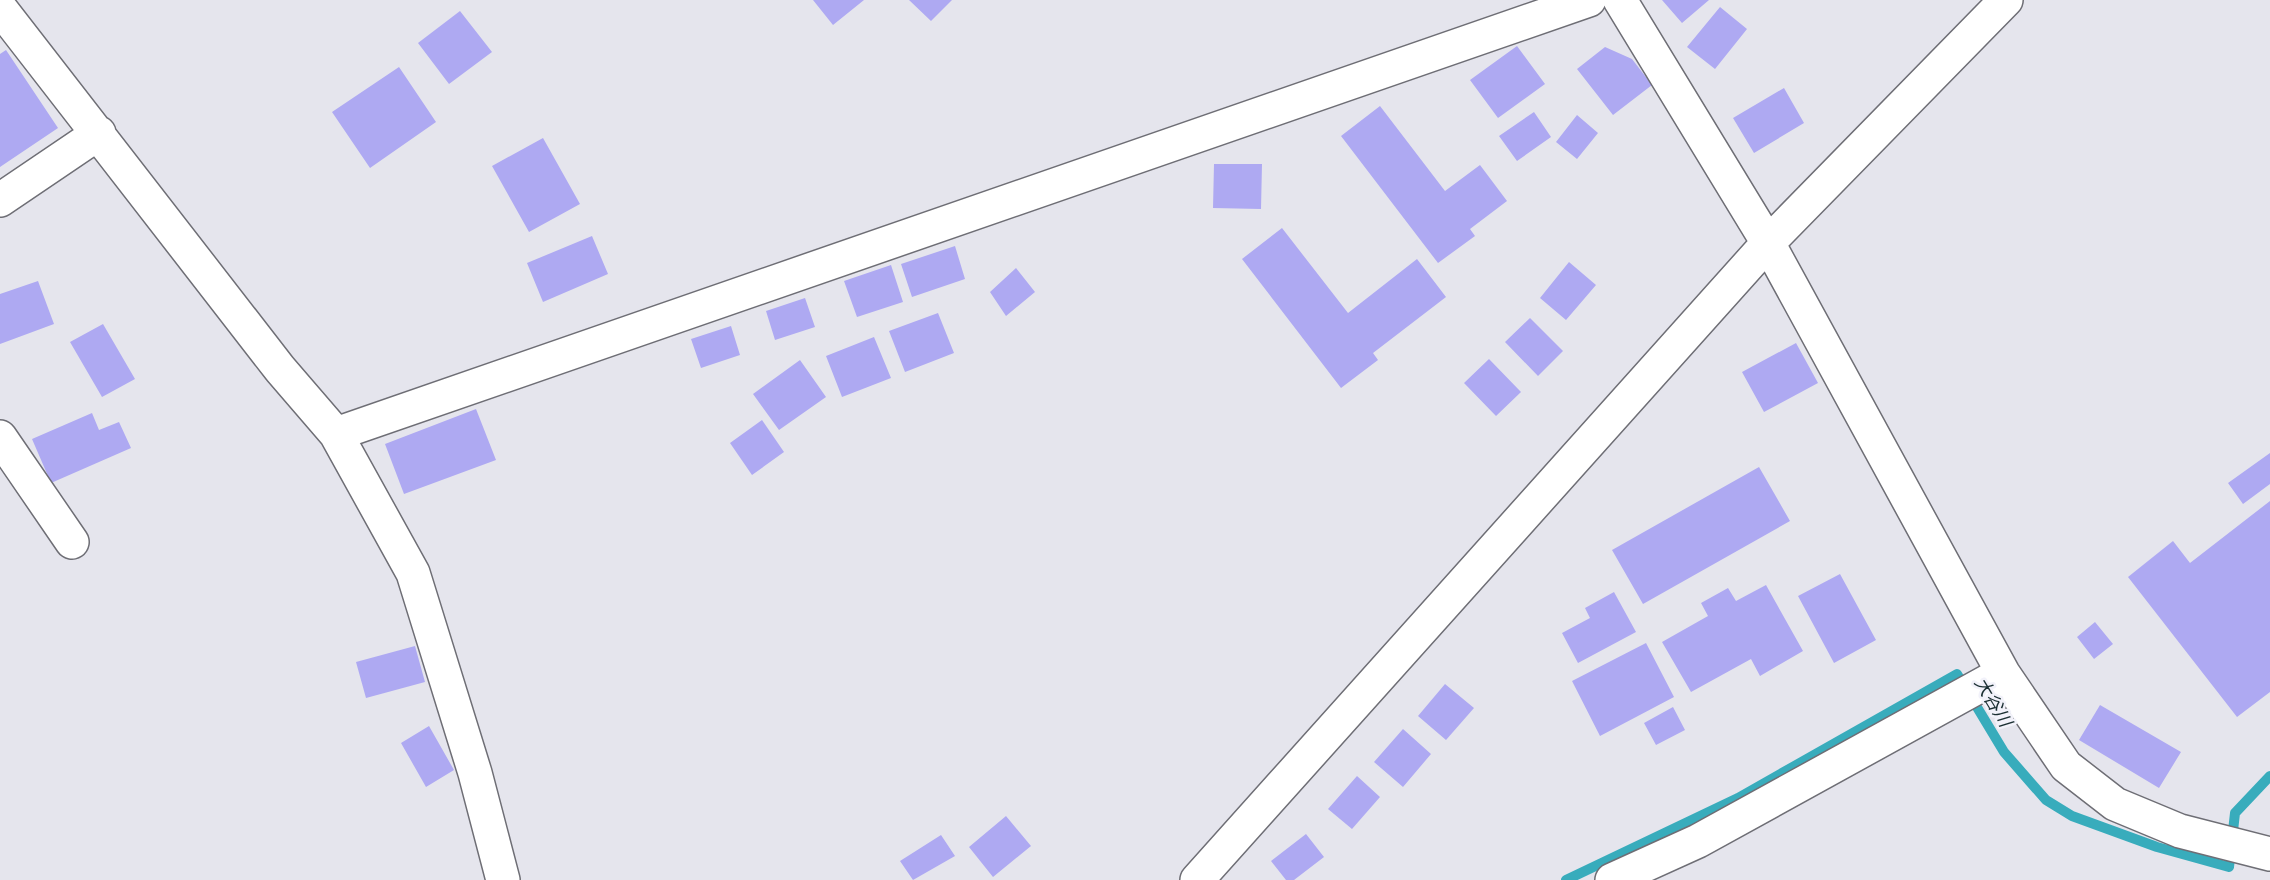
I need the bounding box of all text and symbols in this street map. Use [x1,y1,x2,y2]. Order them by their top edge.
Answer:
water label: 大谷川 [1968,672,2019,734]

